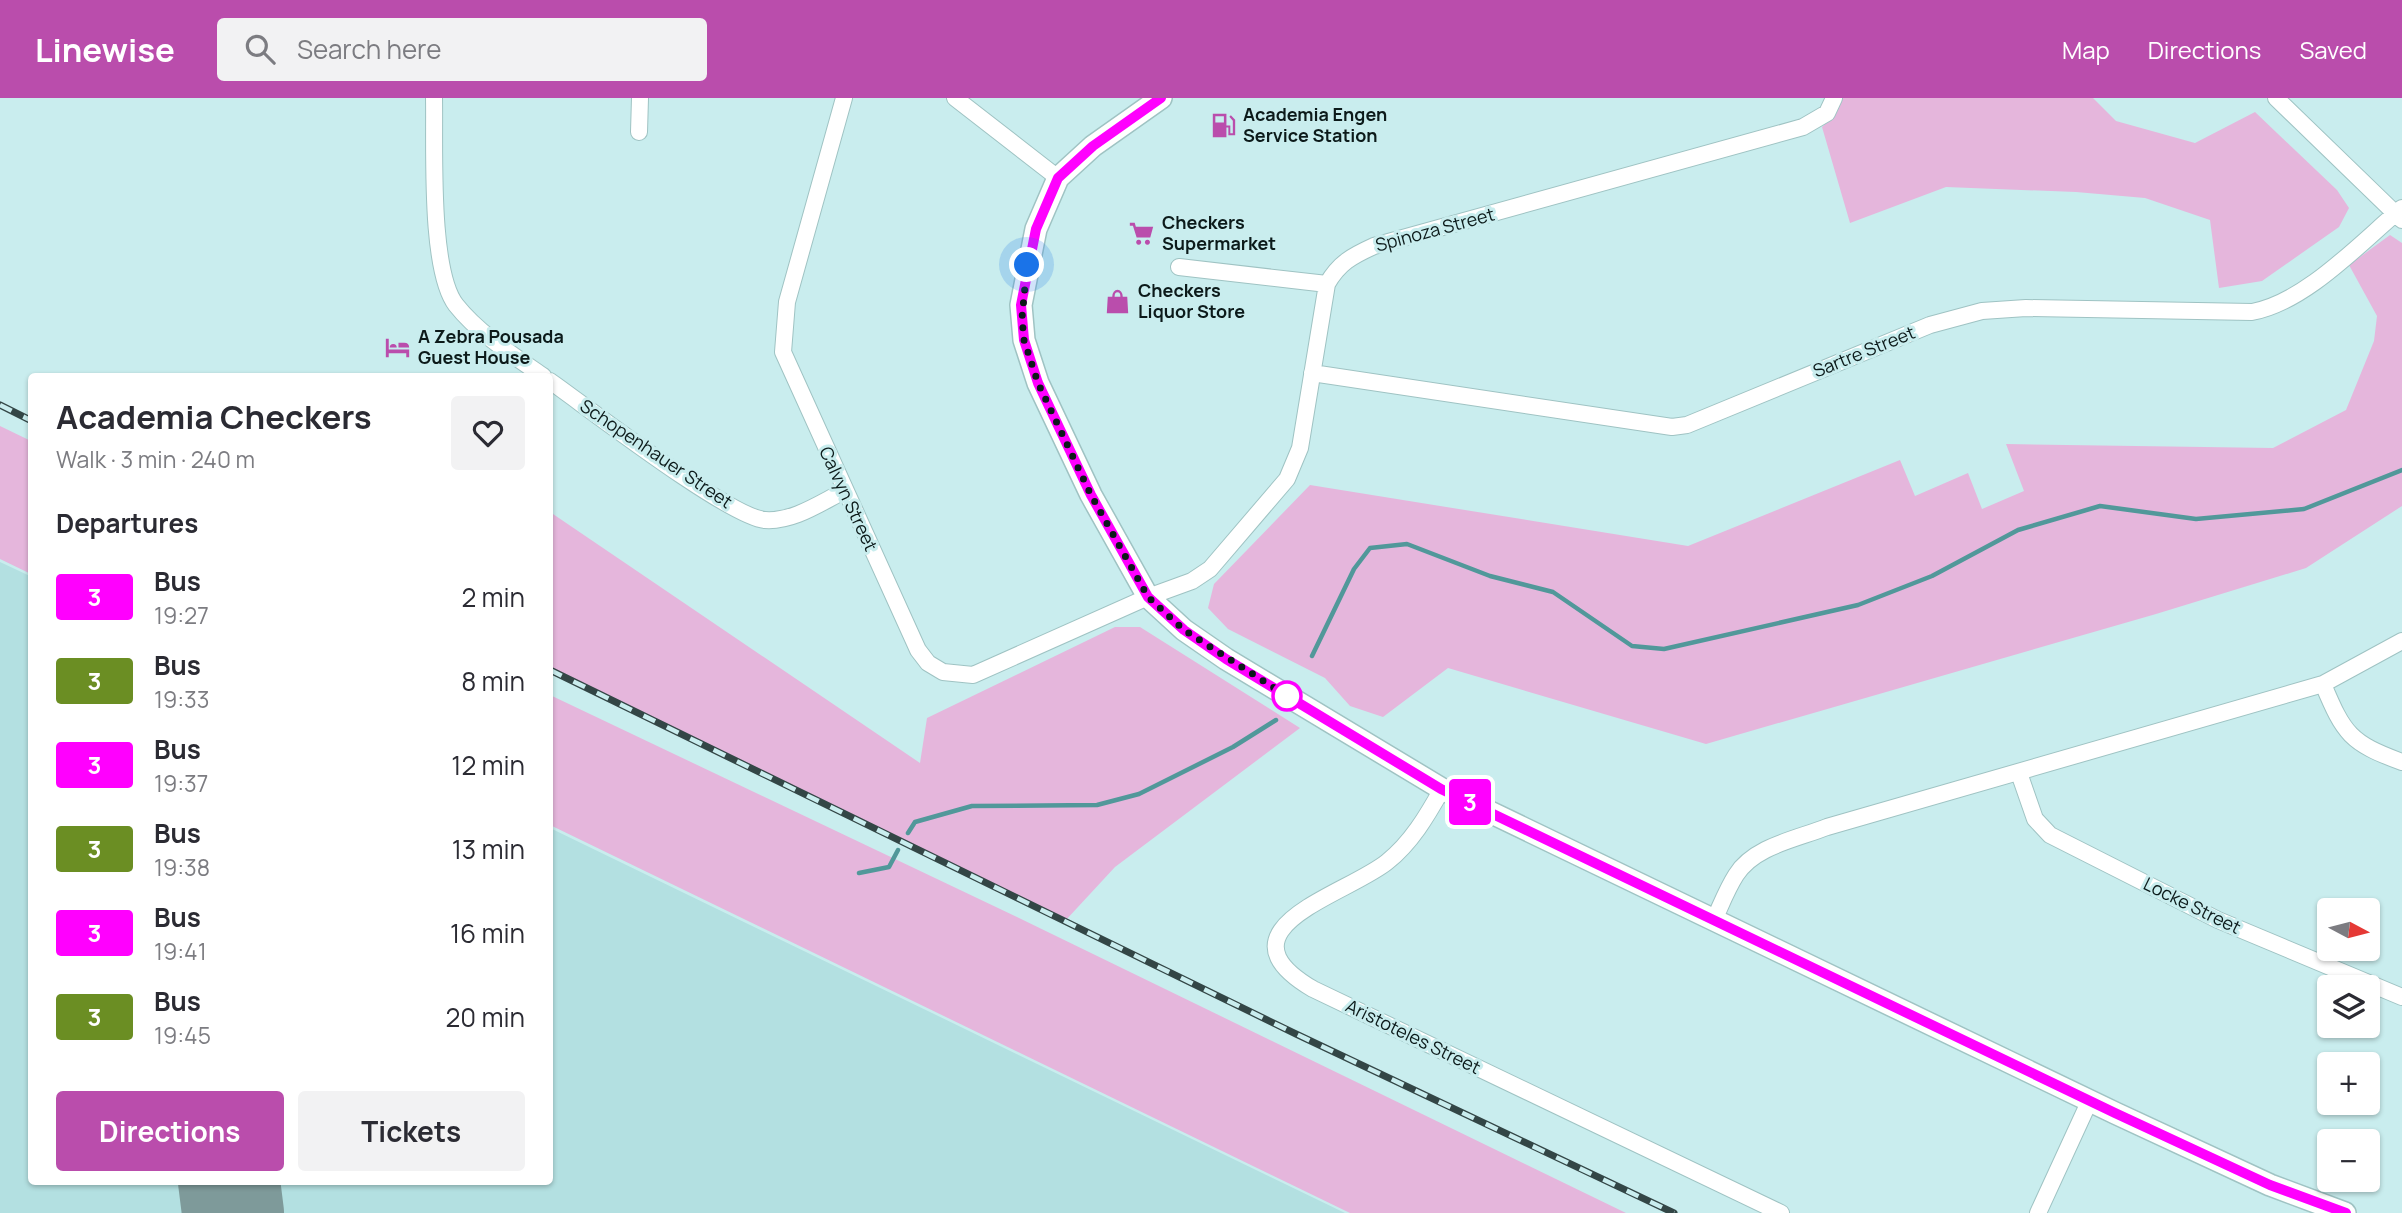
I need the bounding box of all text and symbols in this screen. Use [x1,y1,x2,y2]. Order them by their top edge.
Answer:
search box [217,18,707,81]
text: Linewise [35,27,175,72]
icon: search [241,30,279,68]
text: Search here [297,31,441,67]
text: Map [2062,33,2110,66]
text: Directions [2148,33,2261,66]
text: Saved [2299,33,2367,66]
place label: Academia Engen Service Station [1243,102,1387,147]
fuel station icon: Academia Engen Service Station [1209,111,1237,139]
street label: Spinoza Street [1373,202,1497,256]
place label: Checkers Supermarket [1162,210,1276,255]
supermarket icon: Checkers Supermarket [1128,219,1156,247]
your location [1009,247,1044,282]
place label: Checkers Liquor Store [1138,278,1245,323]
shop icon: Checkers Liquor Store [1104,287,1132,315]
street label: Sartre Street [1809,320,1918,382]
place label: A Zebra Pousada Guest House [418,324,564,369]
hotel icon: A Zebra Pousada Guest House [384,333,412,361]
street label: Schopenhauer Street [576,393,737,513]
text: Academia Checkers [56,394,372,439]
button: heart [451,396,525,470]
street label: Calvyn Street [814,442,884,555]
text: Walk · 3 min · 240 m [56,443,255,475]
text: Departures [56,505,198,541]
text: Bus [154,563,201,599]
text: 2 min [461,579,525,615]
text: 3 [88,580,101,613]
text: 19:27 [154,599,209,631]
text: Bus [154,647,201,683]
text: 8 min [461,663,525,699]
text: 3 [88,664,101,697]
unlabelled marker [1272,681,1302,711]
text: 19:33 [154,683,210,715]
text: Bus [154,731,201,767]
text: 12 min [451,747,525,783]
text: 3 [88,748,101,781]
text: 19:37 [154,767,208,799]
line badge: 3 [1447,779,1493,825]
text: 3 [1463,785,1477,818]
text: Bus [154,815,201,851]
text: 13 min [452,831,525,867]
text: 3 [88,832,101,865]
text: 19:38 [154,851,210,883]
street label: Locke Street [2140,871,2245,939]
north arrow [2317,898,2380,961]
map controls [2317,898,2380,1192]
text: Bus [154,899,201,935]
text: 16 min [450,915,525,951]
text: 3 [88,916,101,949]
text: 19:41 [154,935,207,967]
button: layers [2317,975,2380,1038]
text: Bus [154,983,201,1019]
street label: Aristoteles Street [1342,993,1485,1079]
text: 20 min [446,999,525,1035]
text: 3 [88,1000,101,1033]
text: 19:45 [154,1019,211,1051]
button: + [2317,1052,2380,1115]
button: Directions [56,1091,284,1171]
button: Tickets [298,1091,525,1171]
button: − [2317,1129,2380,1192]

